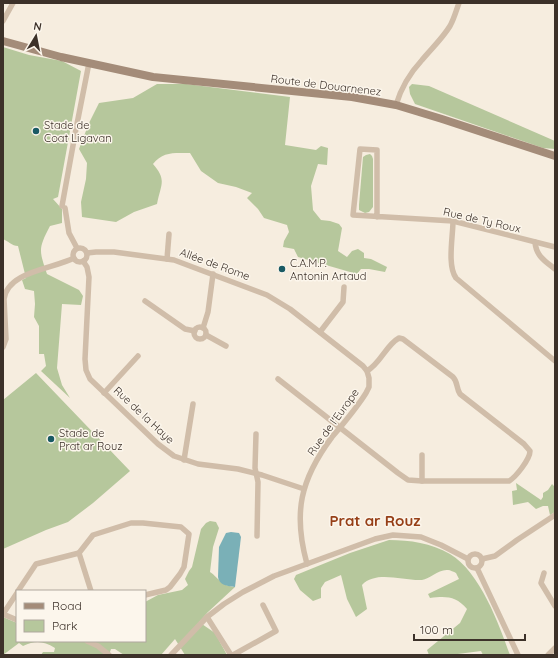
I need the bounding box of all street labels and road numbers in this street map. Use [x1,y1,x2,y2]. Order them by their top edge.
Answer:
street label: Route de Douarnenez [270,71,382,99]
street label: Rue de Ty Roux [442,204,522,236]
street label: Allée de Rome [178,245,252,283]
street label: Rue de la Haye [111,383,177,447]
street label: Rue de l'Europe [304,386,362,458]

